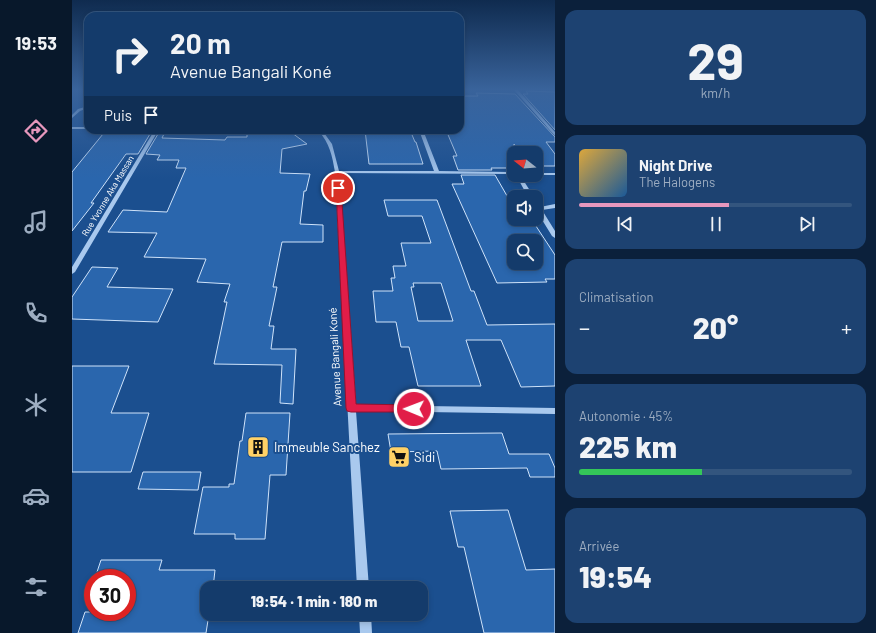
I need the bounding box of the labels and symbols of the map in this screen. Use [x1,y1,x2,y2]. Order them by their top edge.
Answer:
north arrow [507,146,543,182]
street label: Rue Yvonne Aka Massan [79,153,136,238]
pin [321,171,355,205]
street label: Avenue Bangali Koné [325,307,344,407]
position arrow [393,388,435,430]
building icon: Immeuble Sanchez [245,434,271,460]
place label: Immeuble Sanchez [274,439,380,455]
supermarket icon: Sidi [386,444,412,470]
place label: Sidi [414,449,435,465]
speed limit sign: 30 [84,569,136,621]

